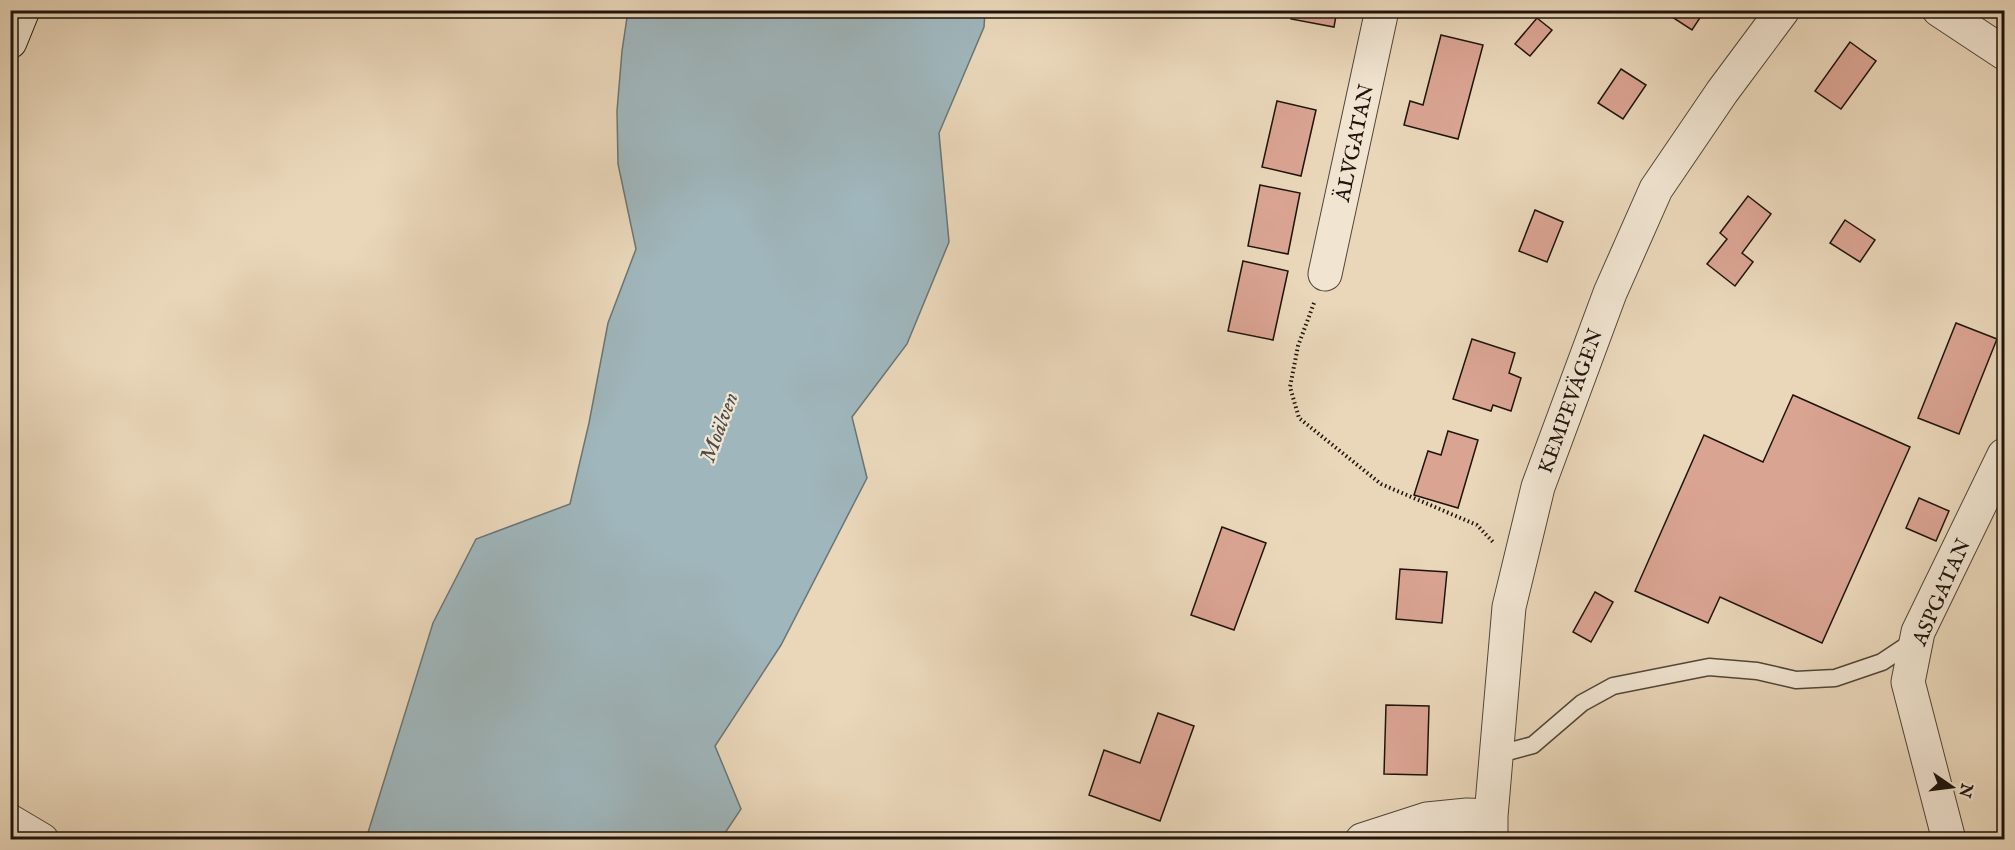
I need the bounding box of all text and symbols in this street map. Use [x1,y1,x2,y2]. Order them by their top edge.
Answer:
street label: ÄLVGATAN [1329,82,1381,205]
street label: KEMPEVÄGEN [1532,325,1610,478]
water label: Moälven [694,389,745,467]
street label: ASPGATAN [1906,535,1978,651]
north arrow [1922,757,1982,817]
text: N [1953,780,1976,799]

